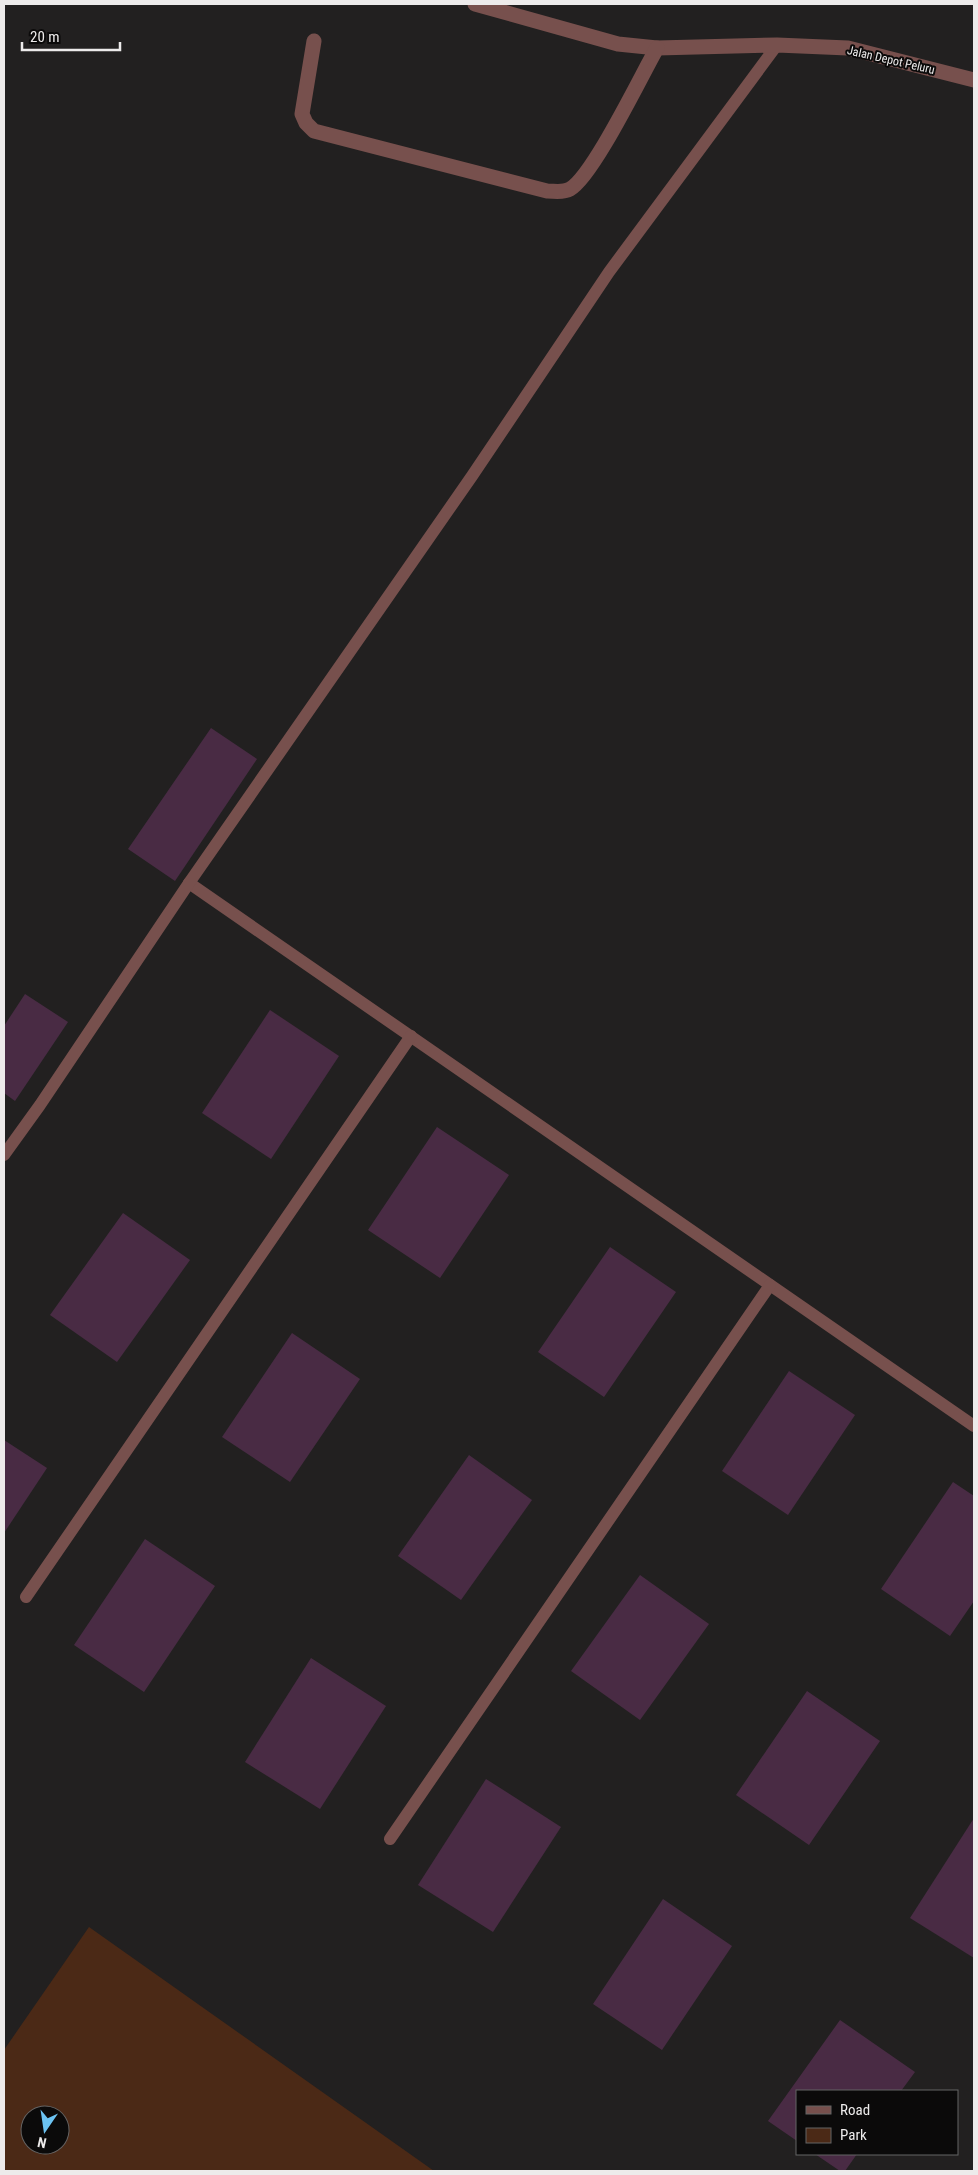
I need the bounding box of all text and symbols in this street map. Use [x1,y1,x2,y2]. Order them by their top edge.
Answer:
scale bar [22,20,120,52]
text: 20 m [30,28,60,46]
street label: Jalan Depot Peluru [846,43,936,77]
legend [796,2090,958,2155]
text: Road [840,2101,870,2119]
north arrow [20,2105,70,2155]
text: Park [840,2126,867,2144]
text: N [36,2134,48,2151]

